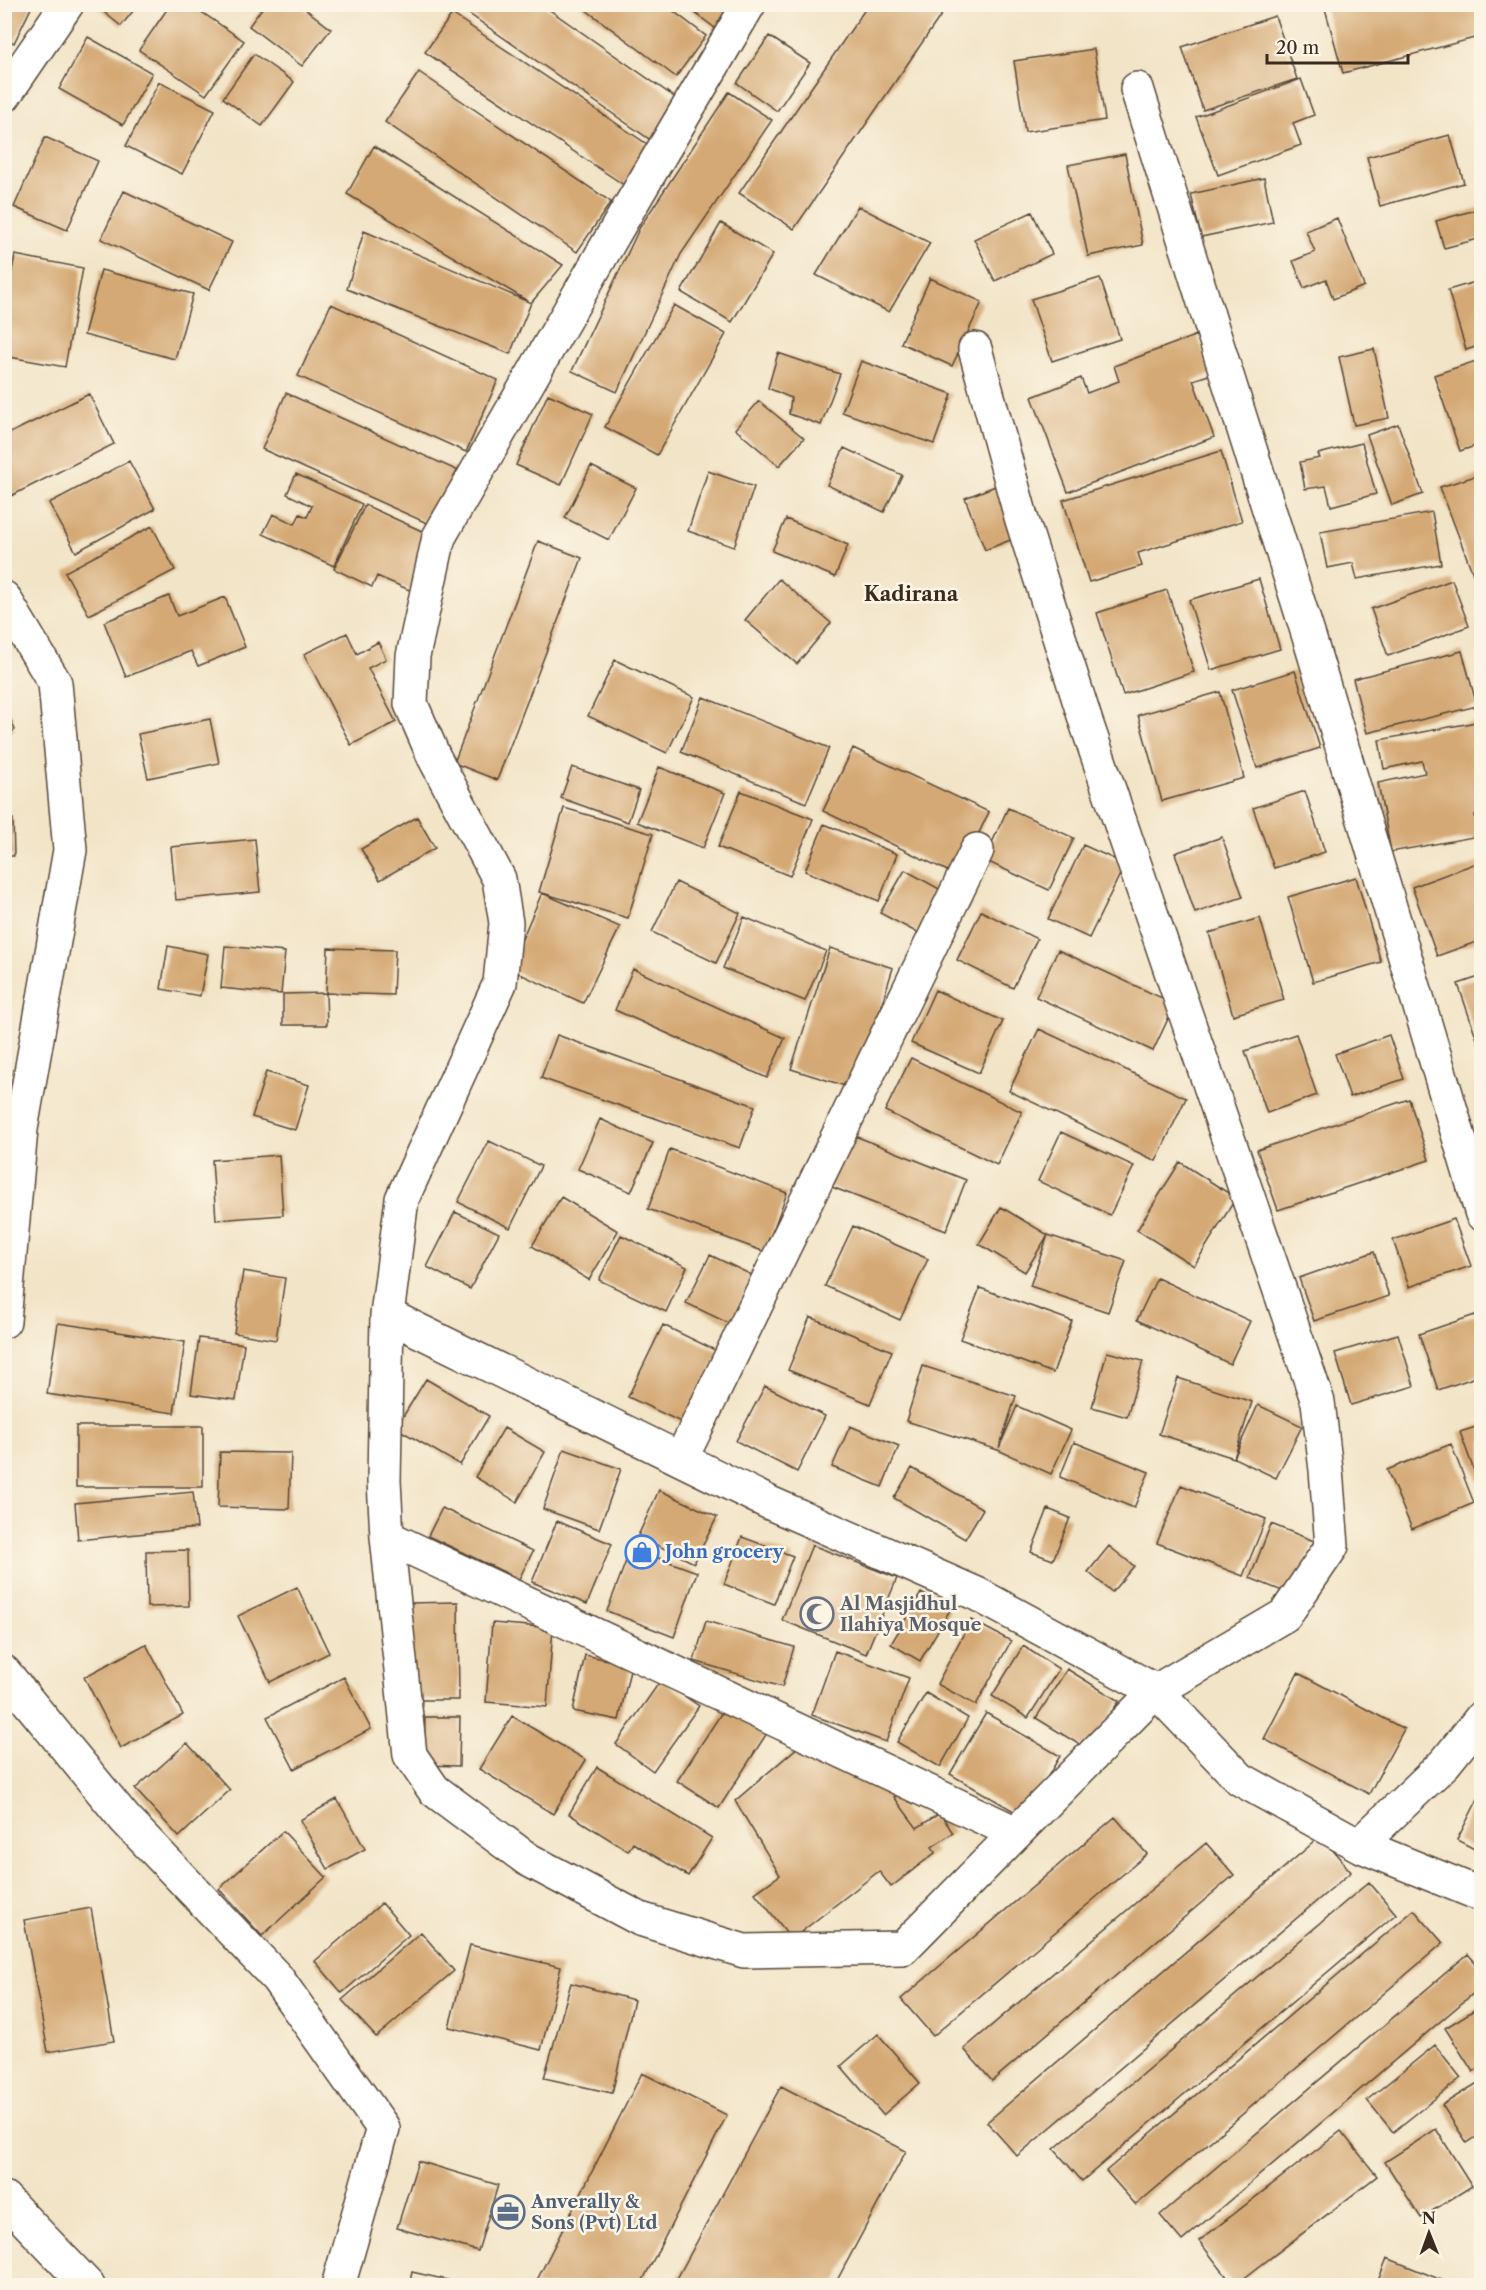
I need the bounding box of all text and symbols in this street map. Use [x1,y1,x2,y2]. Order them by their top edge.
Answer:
scale bar [1267,27,1408,65]
text: 20 m [1276,37,1320,59]
district label: Kadirana [864,582,959,606]
shop icon: John grocery [624,1534,660,1570]
place label: John grocery [662,1541,784,1563]
place label: Al Masjidhul Ilahiya Mosque [839,1593,982,1636]
mosque icon: Al Masjidhul Ilahiya Mosque [799,1596,835,1632]
place label: Anverally & Sons (Pvt) Ltd [530,2191,657,2234]
office icon: Anverally & Sons (Pvt) Ltd [490,2194,526,2230]
north arrow [1399,2203,1459,2263]
text: N [1422,2208,1436,2228]

